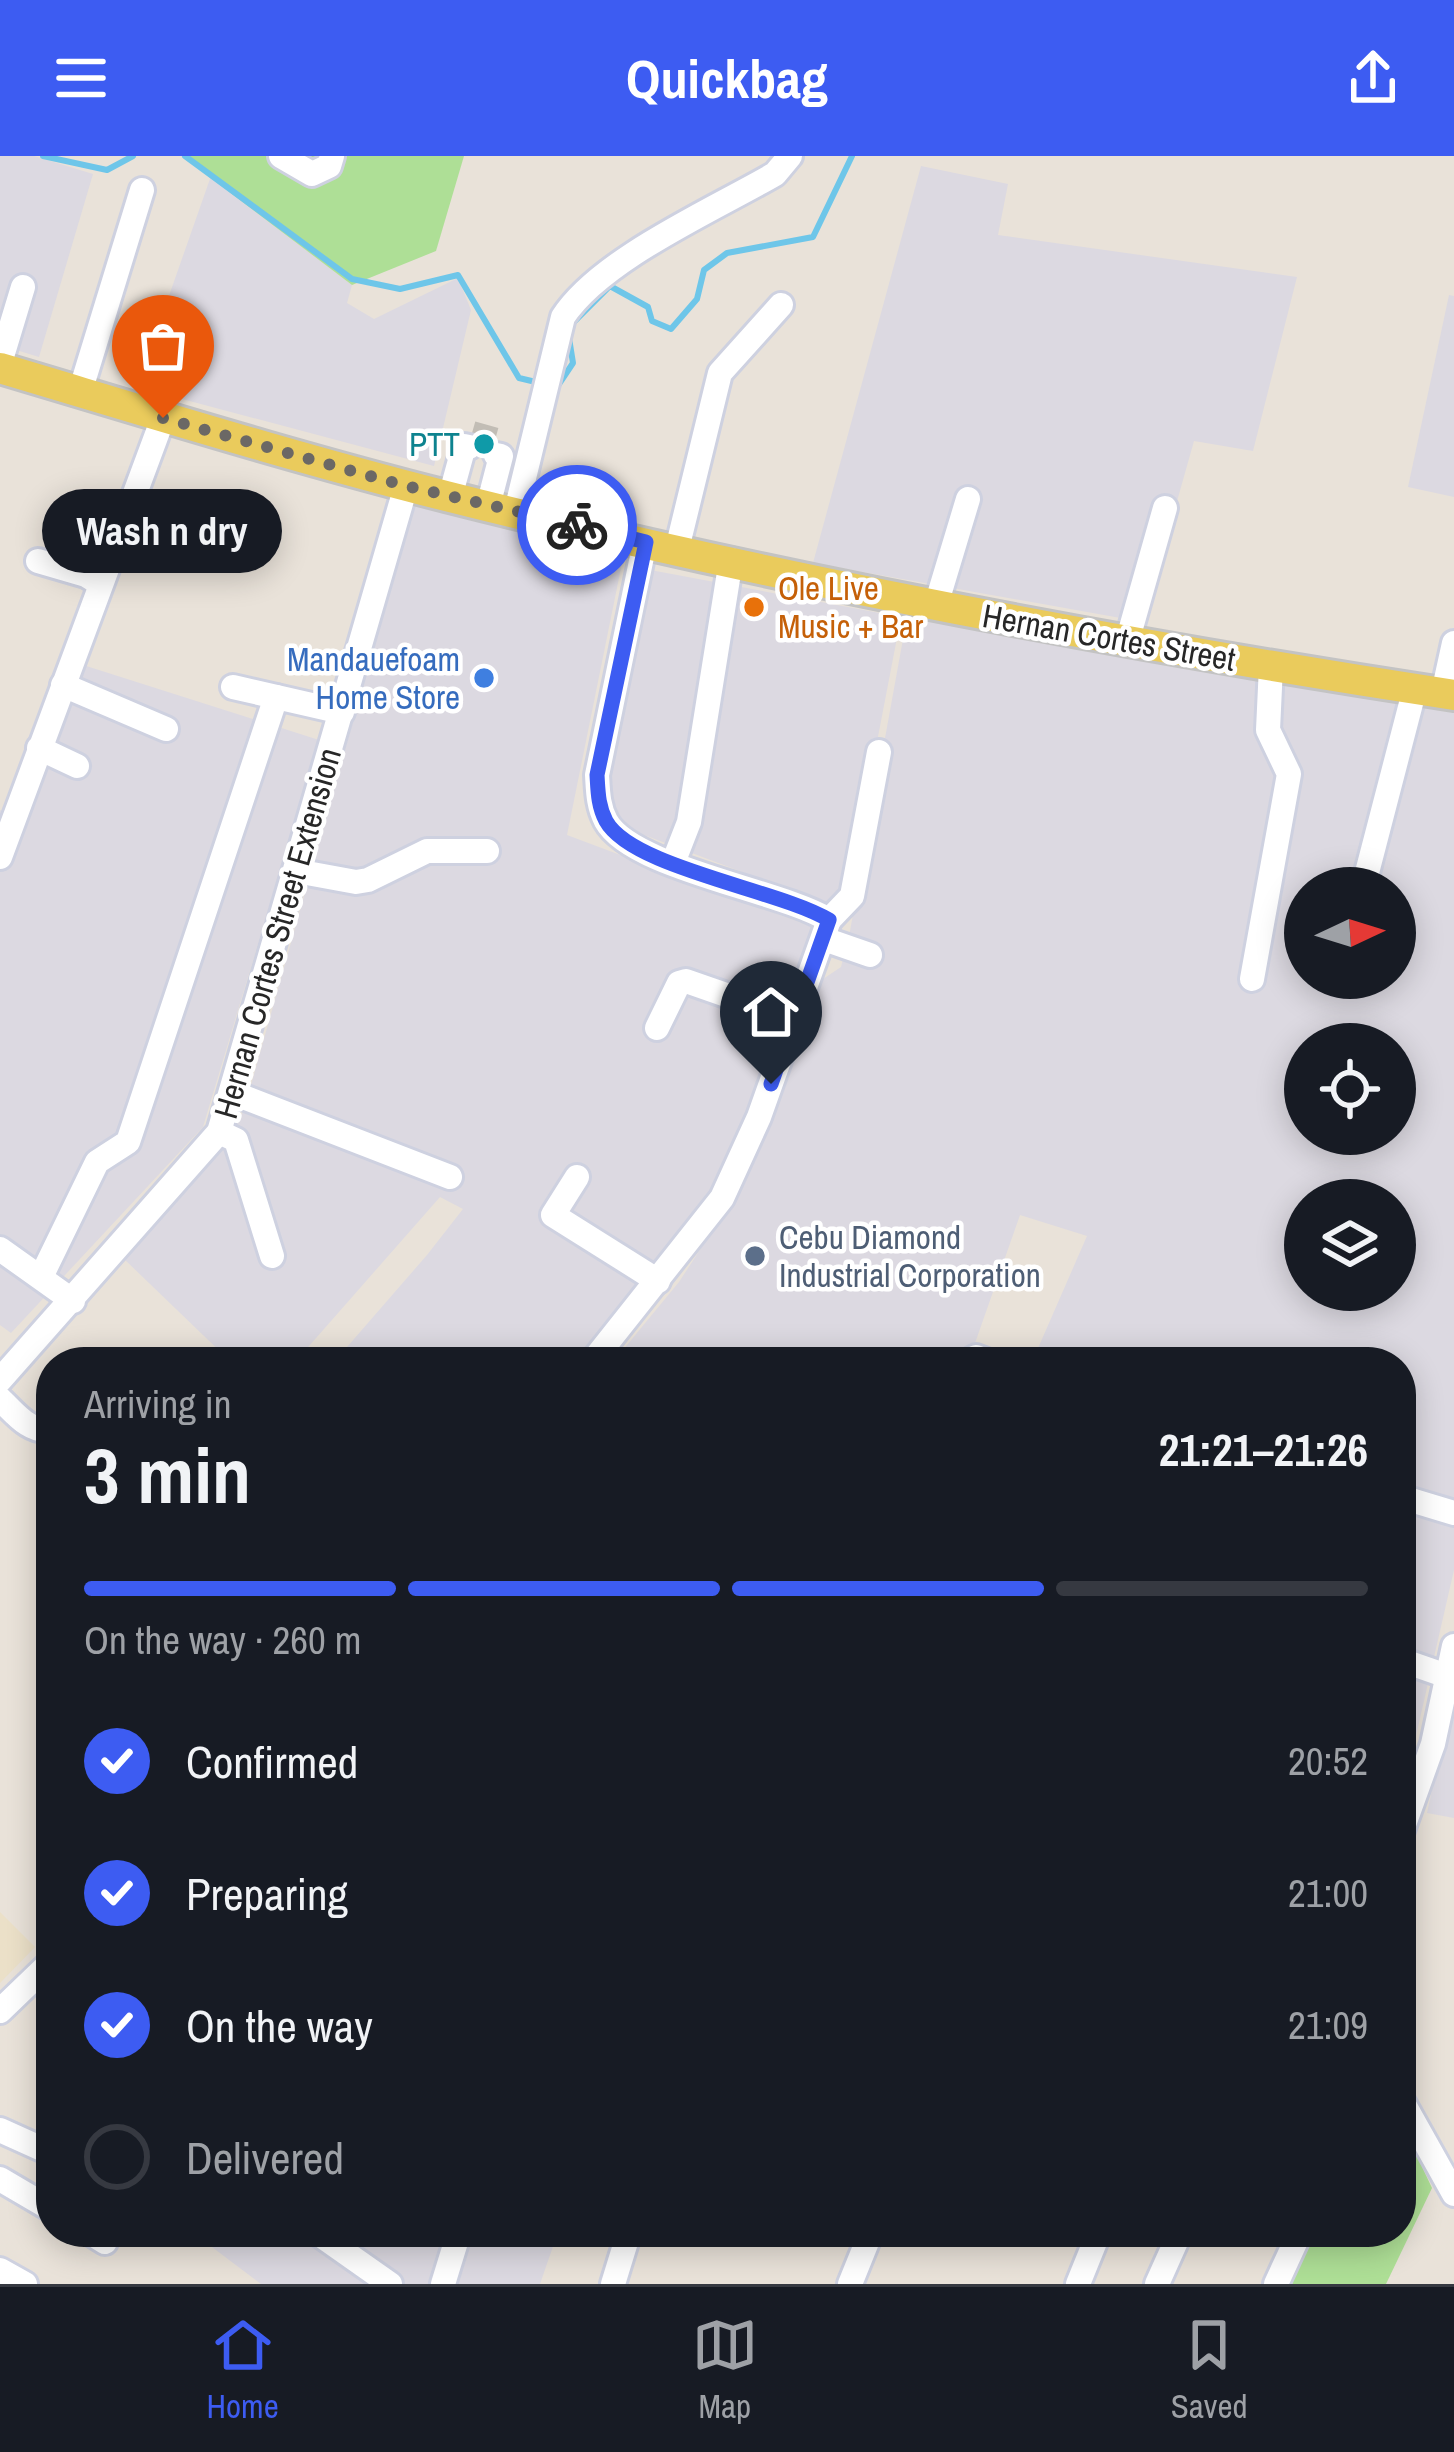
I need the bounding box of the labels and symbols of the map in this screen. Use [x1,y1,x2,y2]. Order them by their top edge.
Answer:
pin [112,295,214,418]
place label: PTT [409,422,460,466]
marker: PTT [471,431,497,457]
courier [517,465,637,585]
callout: Wash n dry [43,490,283,574]
place label: Ole Live Music + Bar [778,566,923,648]
street label: Hernan Cortes Street [979,593,1239,681]
marker: Ole Live Music + Bar [741,594,767,620]
place label: Mandauefoam Home Store [287,637,460,719]
marker: Mandauefoam Home Store [471,665,497,691]
street label: Hernan Cortes Street Extension [203,743,351,1123]
north arrow [1284,867,1416,999]
pin [720,961,822,1084]
place label: Cebu Diamond Industrial Corporation [779,1215,1041,1297]
marker: Cebu Diamond Industrial Corporation [742,1243,768,1269]

